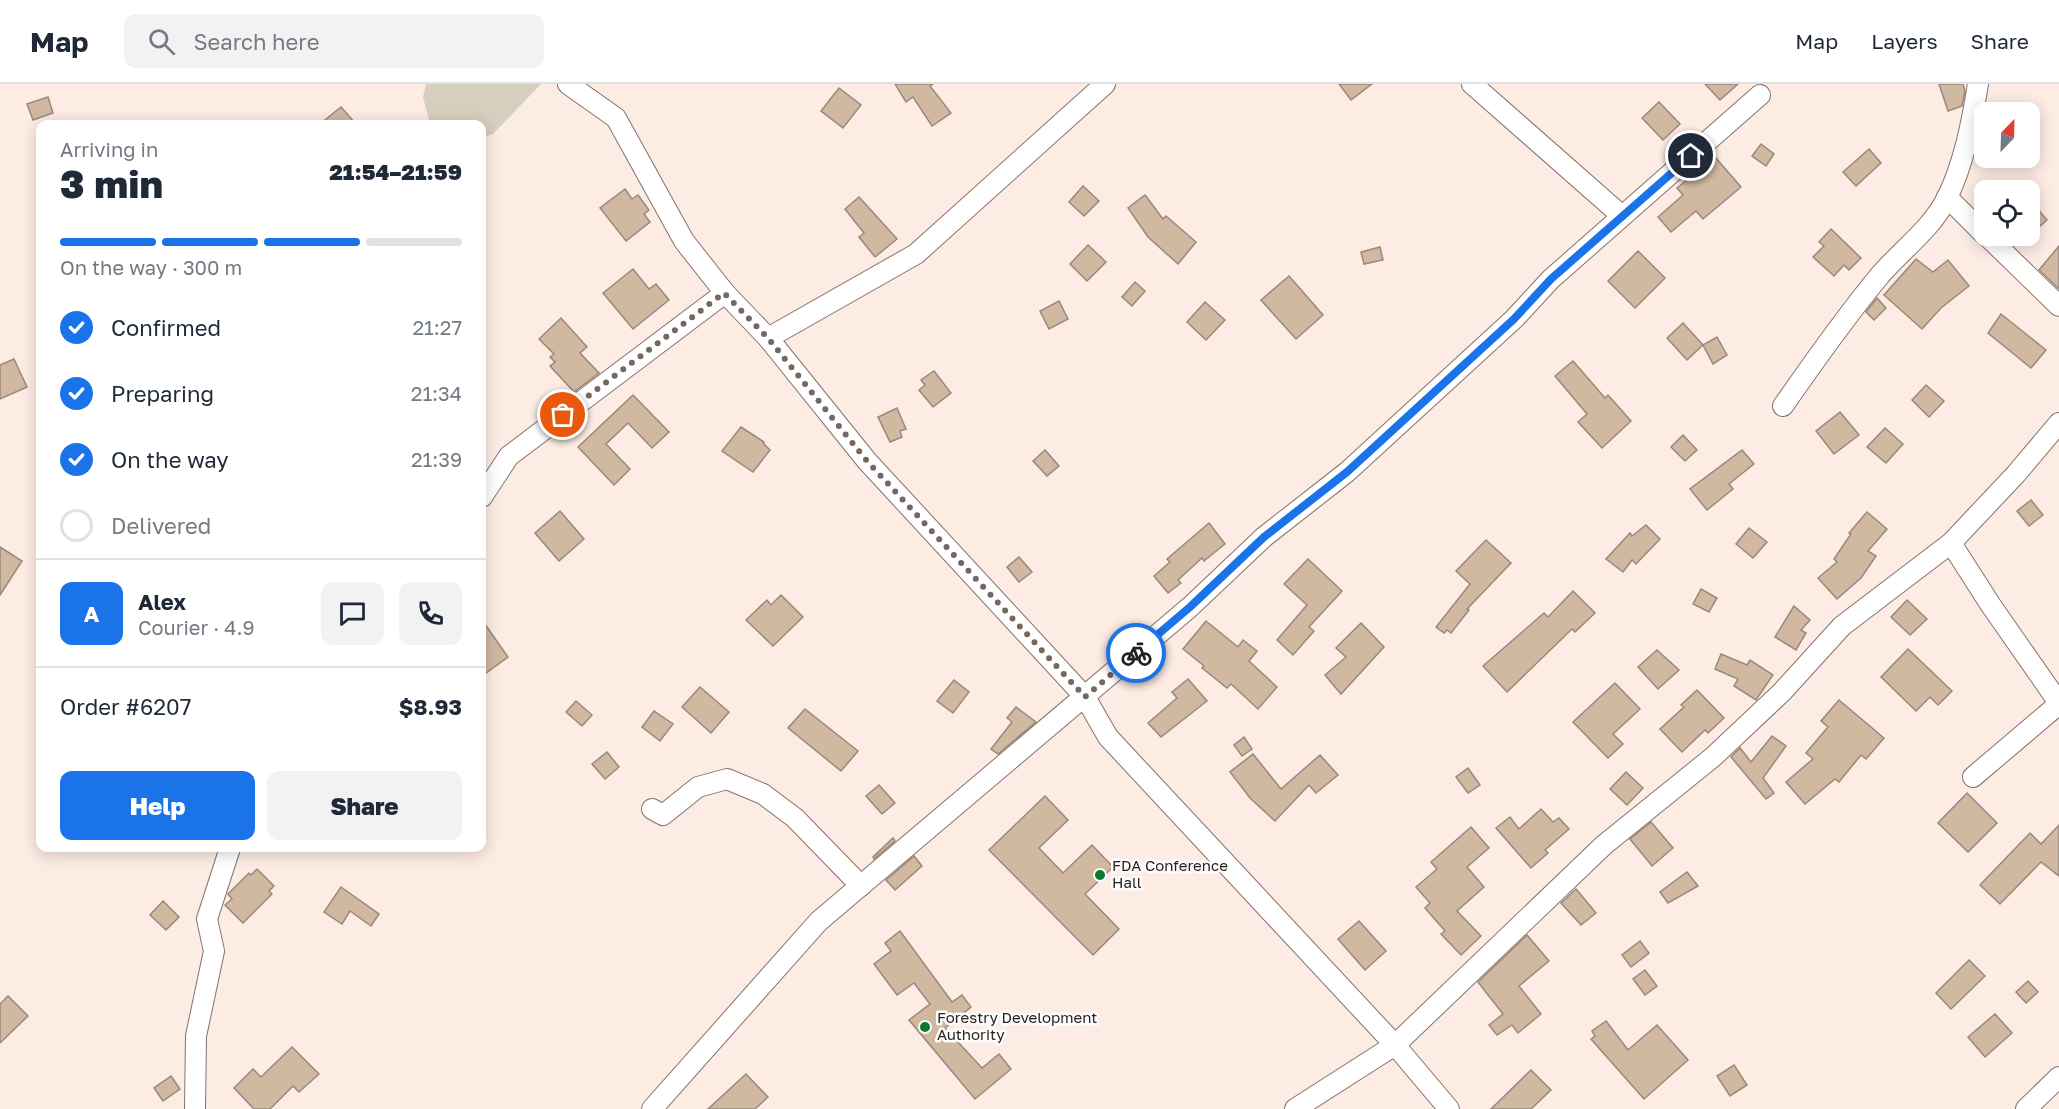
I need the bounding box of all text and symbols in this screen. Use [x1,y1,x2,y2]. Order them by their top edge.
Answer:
search box [124,14,544,68]
text: Map [30,25,88,58]
icon: search [145,25,178,58]
text: Search here [193,28,319,55]
text: Map [1795,28,1838,54]
text: Layers [1871,28,1938,54]
text: Share [1971,28,2029,54]
north arrow [1974,102,2040,168]
map controls [1974,102,2040,246]
pin [1665,130,1716,181]
text: Arriving in [60,137,158,161]
icon: home [1674,139,1707,172]
text: 21:54–21:59 [329,158,462,185]
text: 3 min [60,160,163,207]
button: locate [1974,180,2040,246]
text: On the way · 300 m [60,255,242,279]
icon: check [60,311,93,344]
text: Confirmed [111,314,221,341]
text: 21:27 [413,315,462,339]
icon: check [60,377,93,410]
text: Preparing [111,380,214,407]
text: 21:34 [411,381,462,405]
pin [537,389,588,440]
icon: bag [546,398,579,431]
icon: check [60,443,93,476]
text: On the way [111,446,229,473]
text: 21:39 [411,447,462,471]
text: Delivered [111,512,211,539]
button: chat [321,582,384,645]
button: phone [399,582,462,645]
text: Alex [138,588,186,615]
text: A [84,600,99,627]
text: Courier · 4.9 [138,615,255,639]
courier [1106,623,1166,683]
icon: bike [1120,637,1153,670]
text: Order #6207 [60,693,191,720]
text: $8.93 [399,693,462,720]
button: Help [60,771,255,840]
button: Share [267,771,462,840]
place label: FDA Conference Hall [1112,856,1228,891]
marker: FDA Conference Hall [1093,868,1107,882]
place label: Forestry Development Authority [937,1008,1097,1043]
marker: Forestry Development Authority [918,1020,932,1034]

